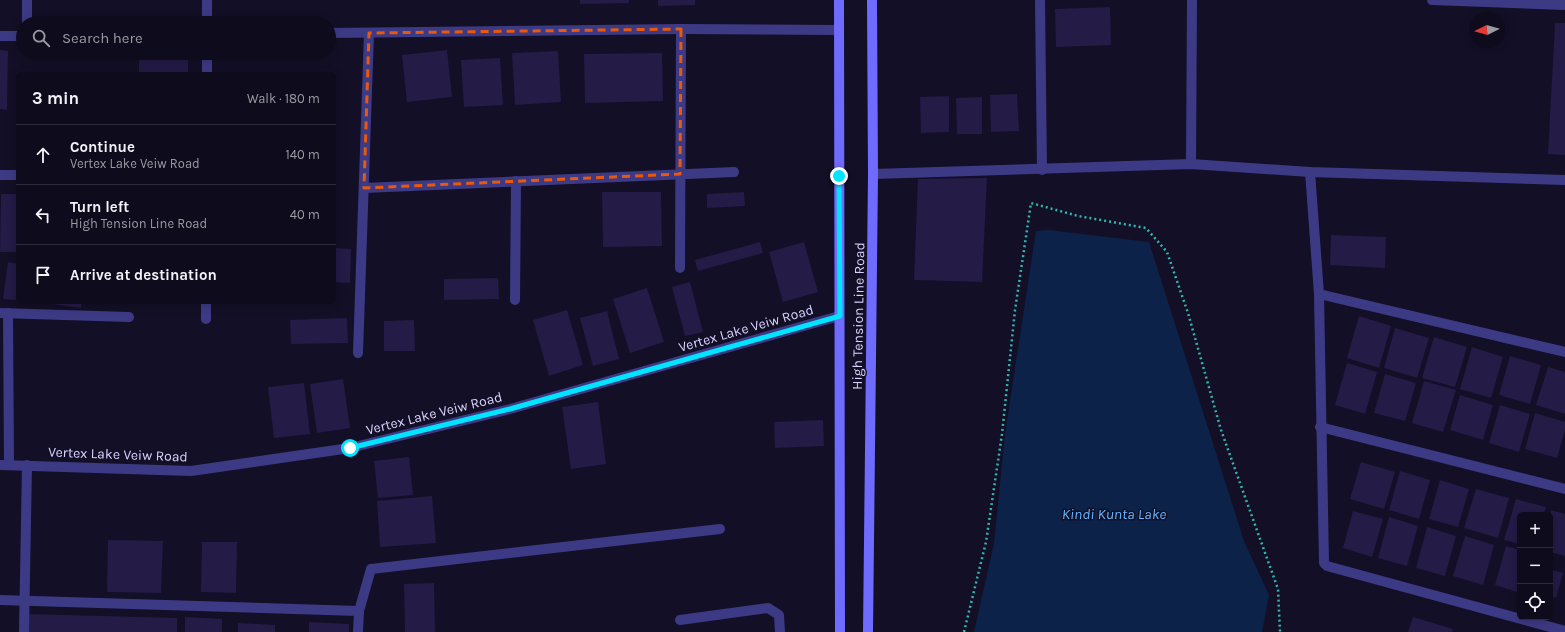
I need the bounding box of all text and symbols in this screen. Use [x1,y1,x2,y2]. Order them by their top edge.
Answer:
north arrow [1469,12,1505,48]
search box [16,16,336,60]
icon: search [30,27,52,49]
text: Search here [62,29,143,47]
text: 3 min [32,88,79,108]
text: Walk · 180 m [247,91,320,106]
text: Continue [70,138,135,156]
icon: ahead [32,144,54,166]
text: 140 m [285,147,320,162]
text: Vertex Lake Veiw Road [70,156,200,171]
route end [830,167,848,185]
text: Turn left [70,198,129,216]
icon: left [32,204,54,226]
text: 40 m [290,207,320,222]
text: High Tension Line Road [70,216,207,231]
street label: High Tension Line Road [849,242,868,390]
icon: arrive [32,264,54,286]
text: Arrive at destination [70,266,217,284]
street label: Vertex Lake Veiw Road [677,301,816,356]
street label: Vertex Lake Veiw Road [364,388,504,439]
route start [341,439,359,457]
street label: Vertex Lake Veiw Road [48,444,188,465]
water label: Kindi Kunta Lake [1062,505,1166,523]
map controls [1517,512,1553,620]
button: + [1517,512,1553,548]
button: − [1517,548,1553,584]
button: locate [1517,584,1553,620]

